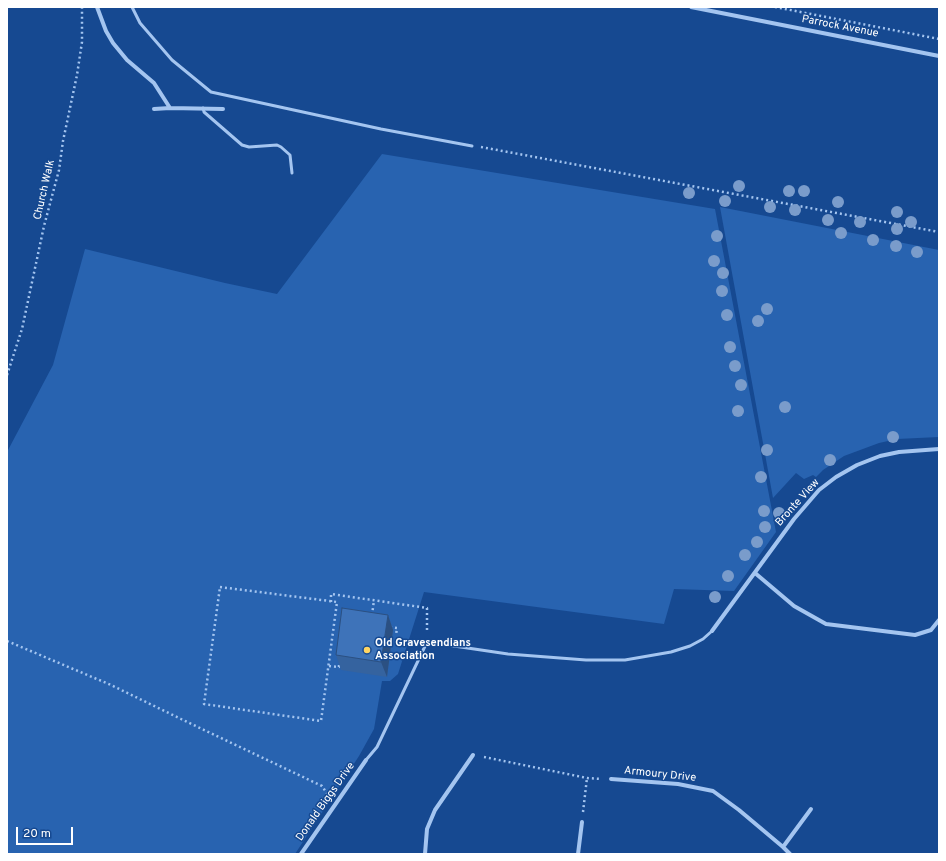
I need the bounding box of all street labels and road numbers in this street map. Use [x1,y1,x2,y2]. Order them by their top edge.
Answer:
street label: Parrock Avenue [801,13,879,41]
street label: Church Walk [32,159,58,221]
street label: Bronte View [773,476,823,530]
street label: Donald Biggs Drive [294,760,358,844]
street label: Armoury Drive [623,765,697,785]

